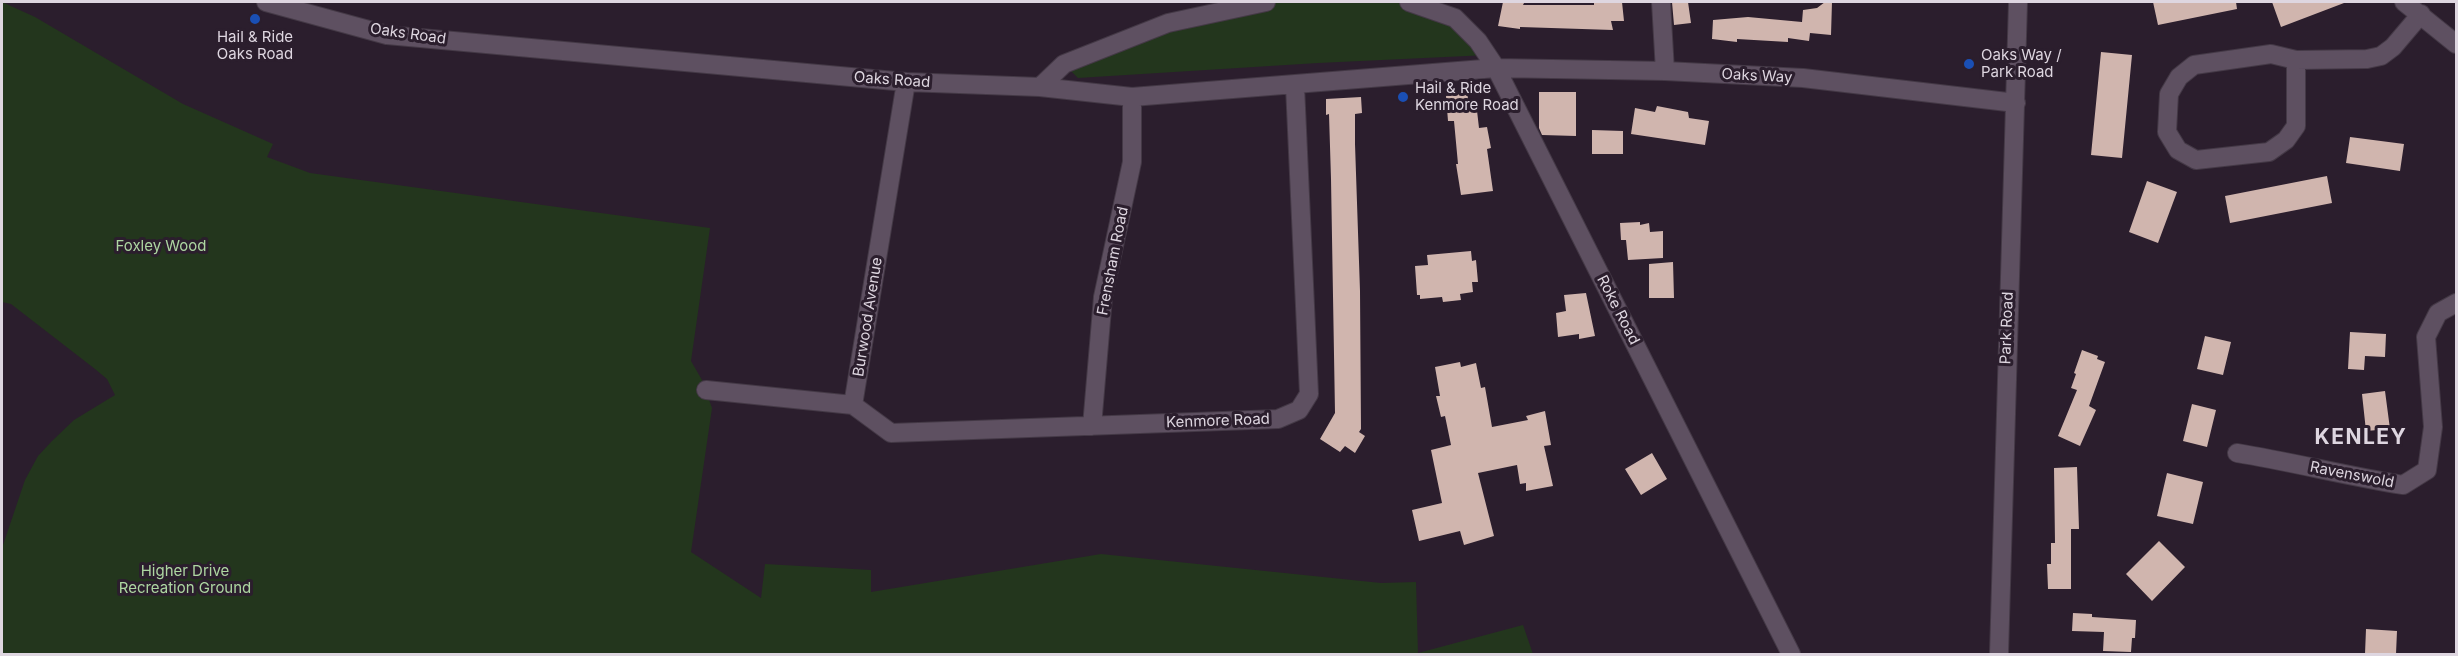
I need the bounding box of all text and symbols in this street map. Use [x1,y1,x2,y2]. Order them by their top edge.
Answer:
marker: Hail & Ride Oaks Road [248,12,262,26]
street label: Oaks Road [369,20,447,48]
place label: Hail & Ride Oaks Road [217,28,293,63]
place label: Oaks Way / Park Road [1981,46,2062,81]
marker: Oaks Way / Park Road [1962,57,1976,71]
street label: Oaks Way [1721,65,1793,87]
street label: Oaks Road [853,68,931,92]
place label: Hail & Ride Kenmore Road [1415,79,1519,114]
marker: Hail & Ride Kenmore Road [1396,90,1410,104]
street label: Frensham Road [1094,205,1132,317]
park label: Foxley Wood [115,237,207,255]
street label: Burwood Avenue [850,256,886,378]
street label: Roke Road [1593,272,1643,348]
street label: Park Road [1997,291,2017,365]
street label: Kenmore Road [1166,410,1270,432]
district label: KENLEY [2315,425,2407,451]
street label: Ravenswold [2308,458,2396,492]
park label: Higher Drive Recreation Ground [119,562,251,597]

